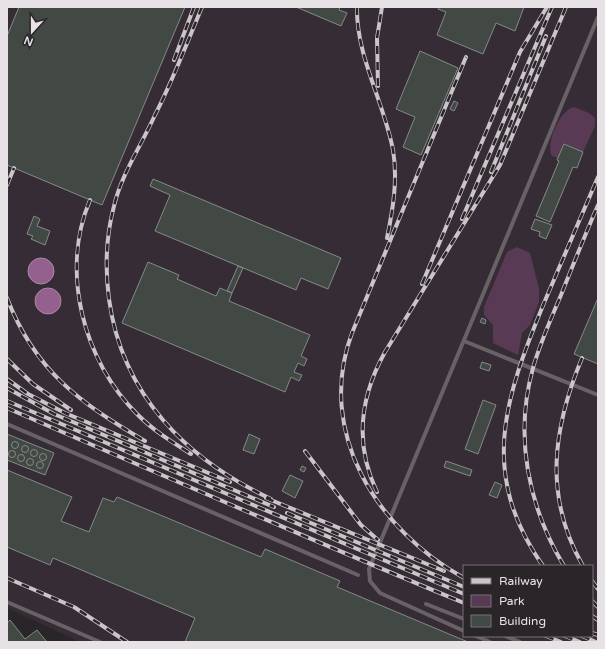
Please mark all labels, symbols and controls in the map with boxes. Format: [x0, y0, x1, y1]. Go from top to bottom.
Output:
north arrow [12, 12, 52, 52]
text: N [22, 33, 35, 49]
legend [463, 565, 593, 637]
text: Railway [499, 574, 543, 588]
text: Park [499, 594, 525, 608]
text: Building [499, 614, 546, 628]

